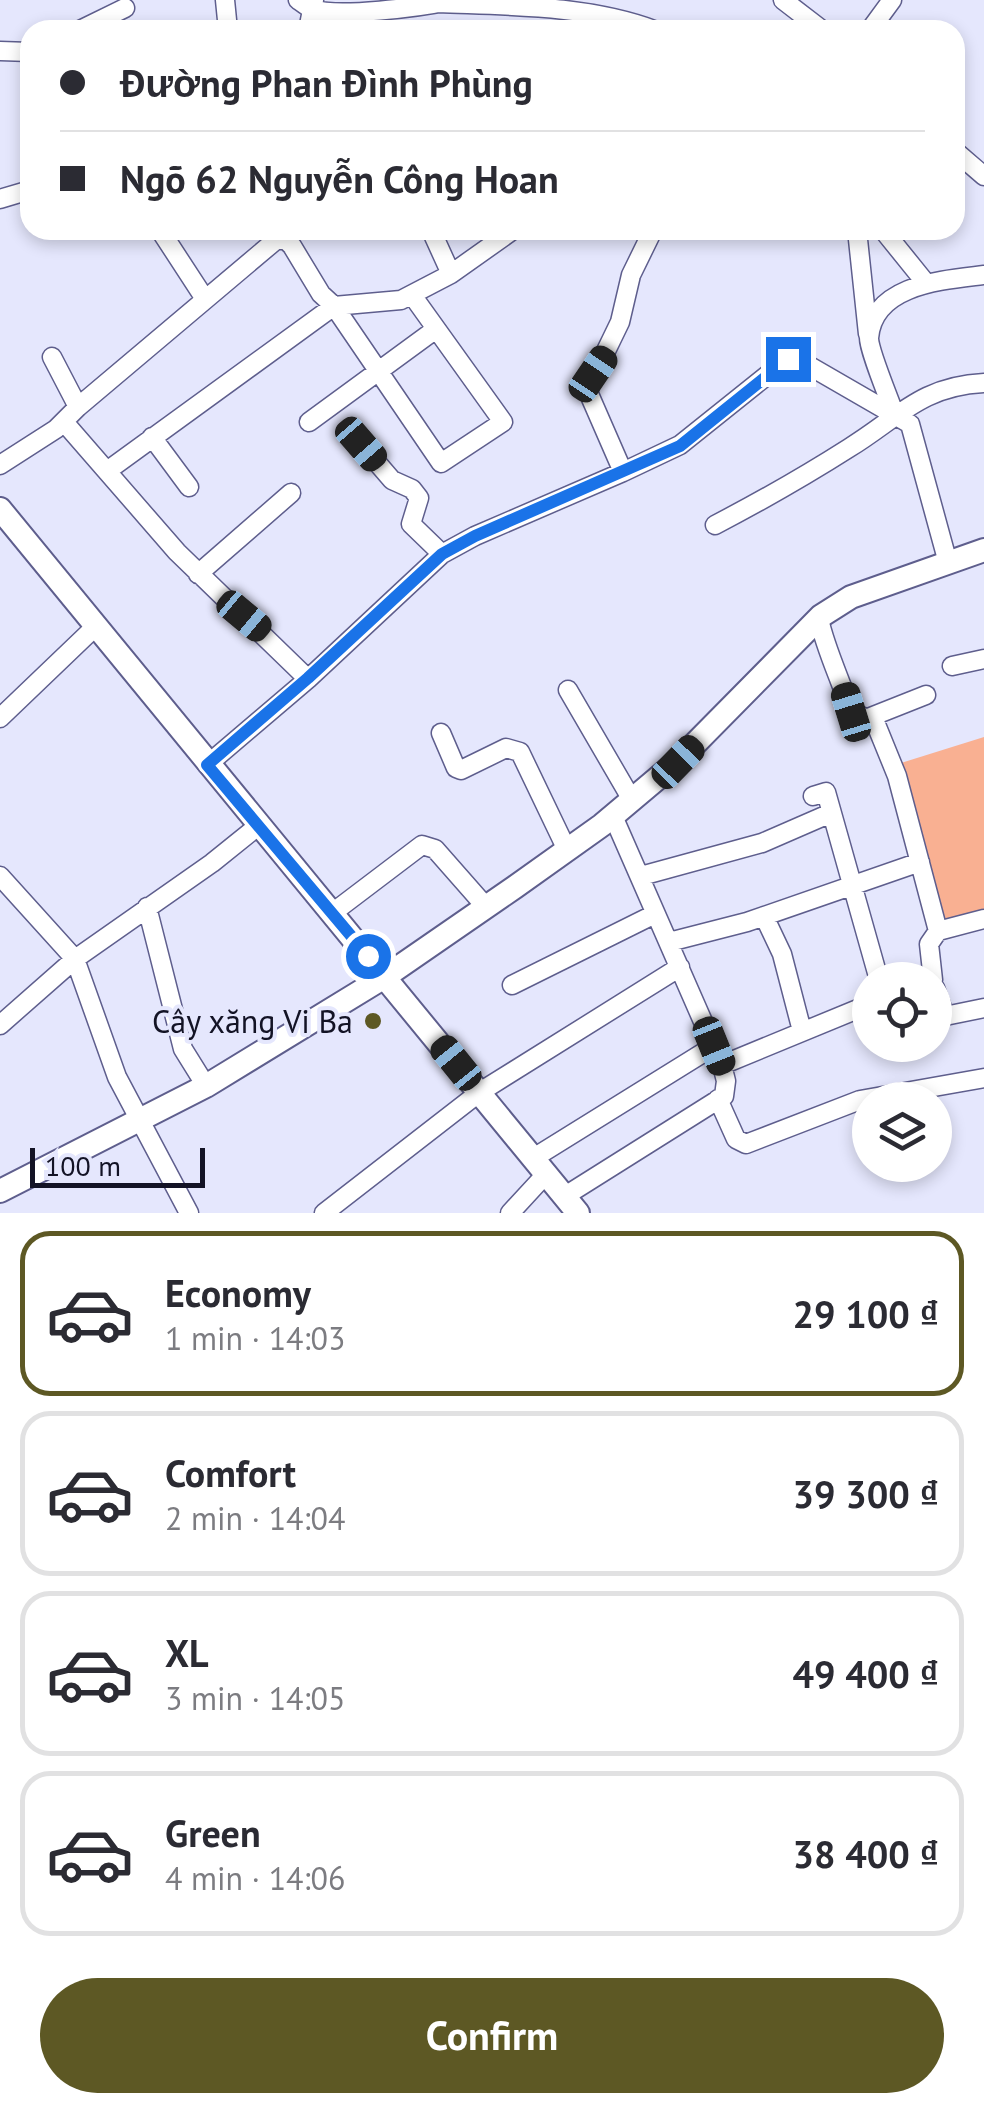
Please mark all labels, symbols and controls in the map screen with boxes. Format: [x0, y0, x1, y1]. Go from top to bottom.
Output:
text: Đường Phan Đình Phùng [120, 58, 533, 107]
text: Ngõ 62 Nguyễn Công Hoan [120, 154, 559, 203]
route end [766, 337, 811, 382]
car [564, 341, 622, 407]
car [330, 412, 392, 476]
car [211, 585, 277, 647]
car [828, 679, 874, 745]
car [646, 730, 710, 794]
route start [346, 934, 391, 979]
map controls [852, 962, 952, 1182]
button: locate [852, 962, 952, 1062]
place label: Cây xăng Vi Ba [152, 1000, 353, 1042]
marker: Cây xăng Vi Ba [362, 1010, 384, 1032]
car [689, 1013, 739, 1079]
car [425, 1030, 487, 1096]
button: layers [852, 1082, 952, 1182]
scale bar [30, 1143, 205, 1188]
text: 100 m [45, 1147, 121, 1184]
text: Economy [165, 1268, 311, 1317]
icon: car [45, 1269, 135, 1359]
text: 29 100 ₫ [793, 1289, 939, 1338]
text: 1 min · 14:03 [165, 1317, 345, 1359]
text: Comfort [165, 1448, 296, 1497]
icon: car [45, 1449, 135, 1539]
text: 39 300 ₫ [793, 1469, 939, 1518]
text: 2 min · 14:04 [165, 1497, 345, 1539]
text: XL [165, 1628, 209, 1677]
icon: car [45, 1629, 135, 1719]
text: 49 400 ₫ [793, 1649, 939, 1698]
text: 3 min · 14:05 [165, 1677, 345, 1719]
text: Green [165, 1808, 261, 1857]
icon: car [45, 1809, 135, 1899]
text: 38 400 ₫ [793, 1829, 939, 1878]
text: 4 min · 14:06 [165, 1857, 345, 1899]
button: Confirm [40, 1978, 944, 2093]

